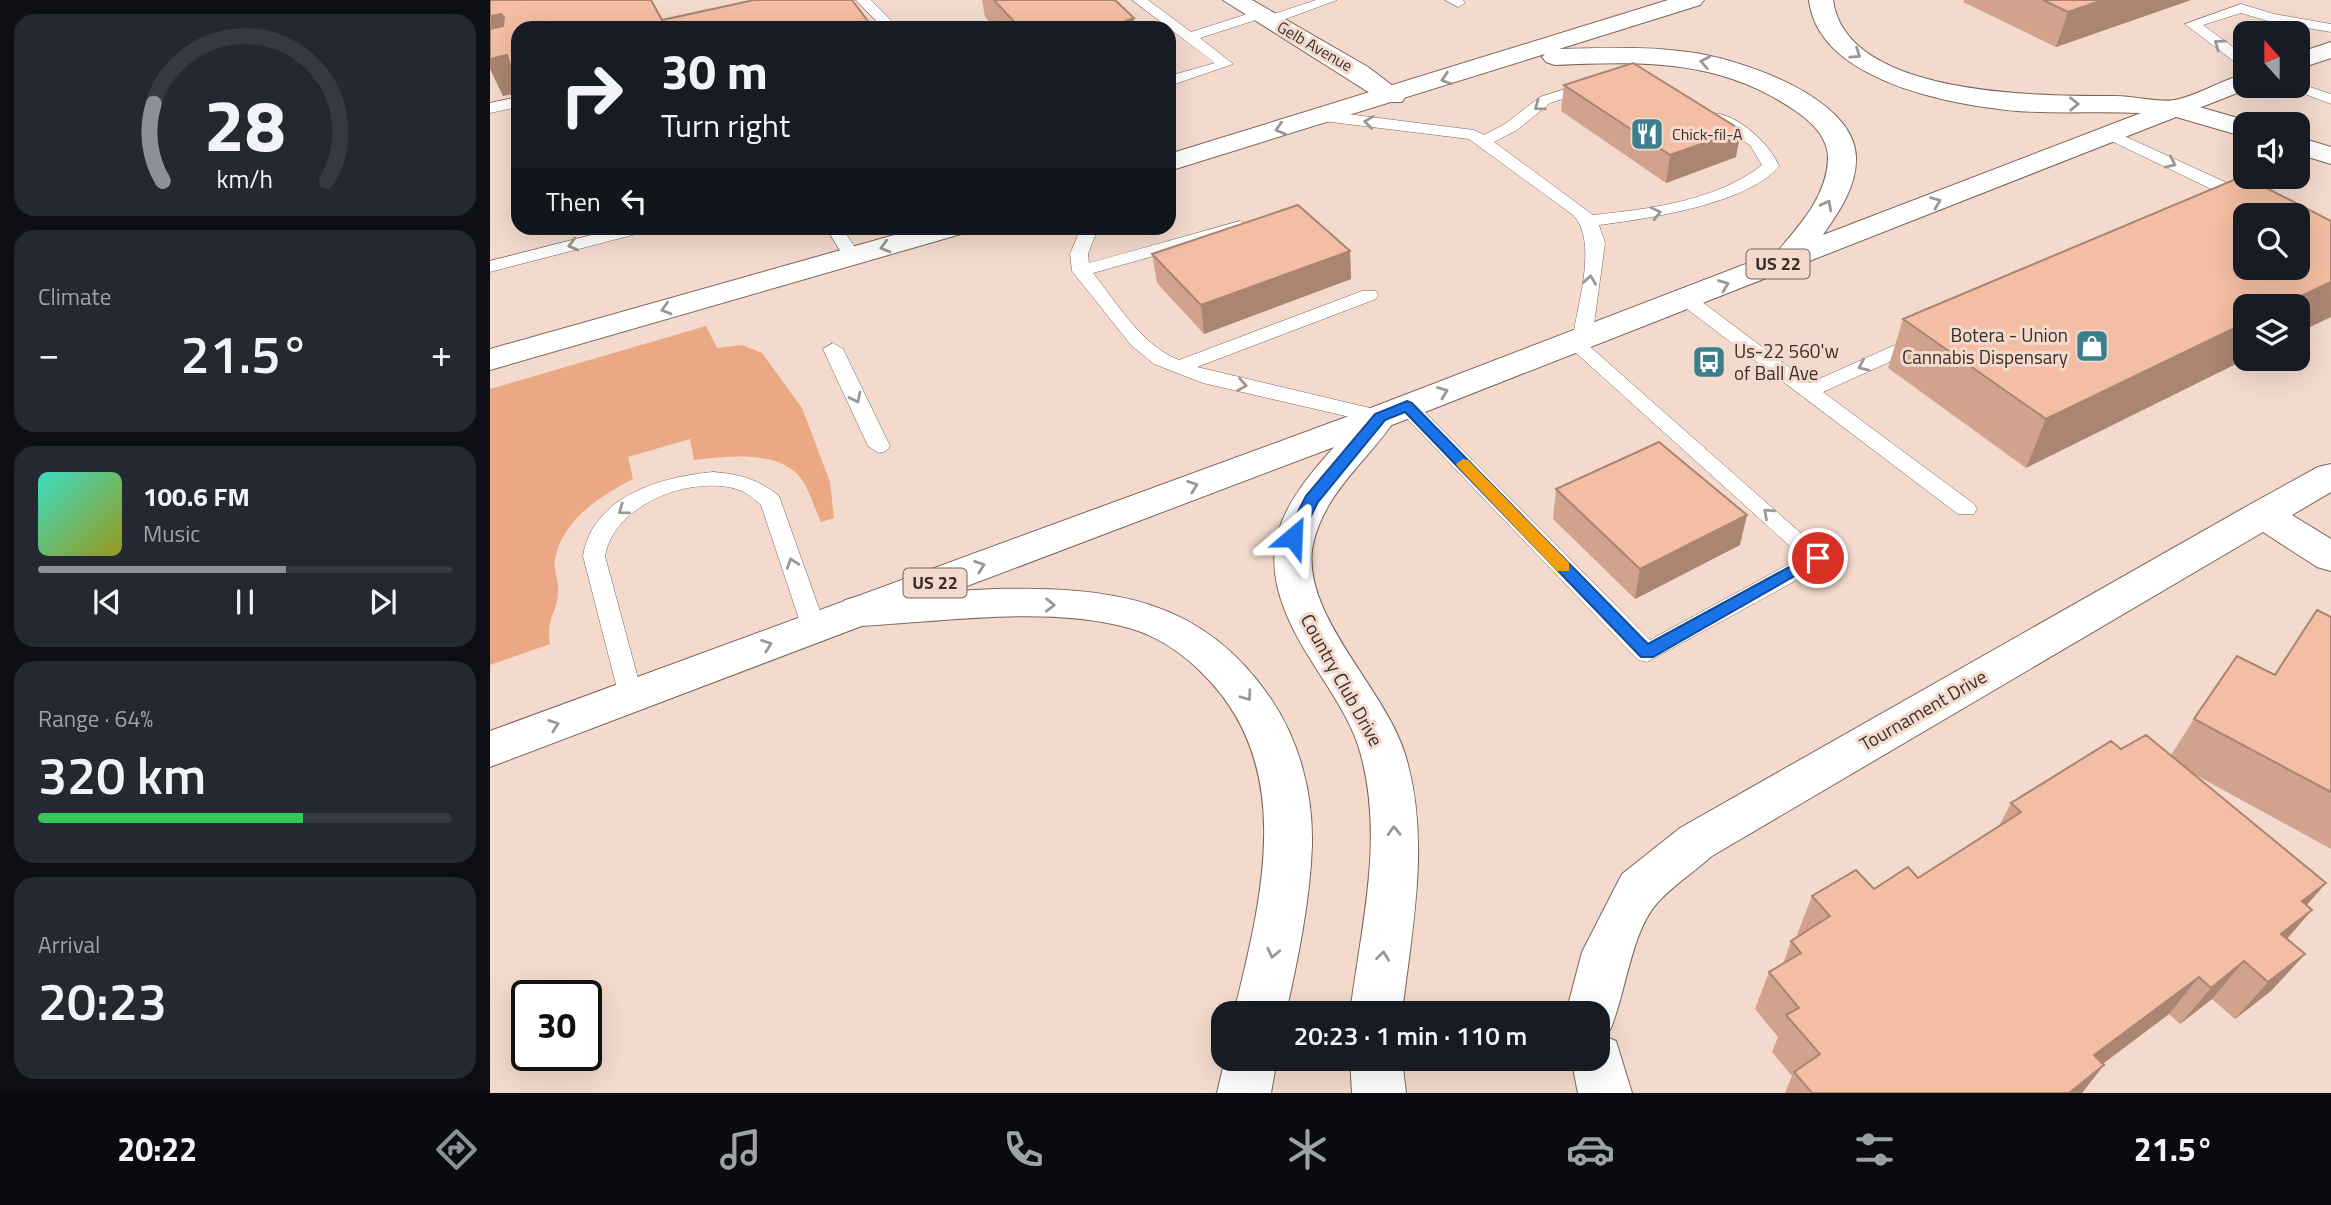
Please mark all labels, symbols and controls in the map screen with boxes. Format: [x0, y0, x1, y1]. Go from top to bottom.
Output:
street label: Gelb Avenue [1273, 15, 1357, 77]
north arrow [2233, 21, 2310, 98]
map controls [2233, 21, 2310, 371]
text: 30 m [661, 33, 768, 108]
one-way arrow [2214, 40, 2227, 52]
one-way arrow [1848, 46, 1861, 58]
icon: right [546, 49, 637, 140]
one-way arrow [1699, 56, 1711, 71]
text: 28 [204, 69, 286, 179]
one-way arrow [1440, 70, 1452, 85]
one-way arrow [2069, 97, 2080, 112]
one-way arrow [1534, 98, 1546, 110]
text: Turn right [661, 101, 790, 149]
button: sound [2233, 112, 2310, 189]
one-way arrow [1364, 114, 1375, 129]
restaurant icon: Chick-fil-A [1628, 115, 1666, 153]
one-way arrow [1275, 121, 1287, 136]
place label: Chick-fil-A [1672, 122, 1743, 146]
one-way arrow [2164, 154, 2176, 168]
text: km/h [217, 160, 273, 198]
text: Then [546, 182, 601, 221]
icon: left [615, 182, 653, 220]
one-way arrow [1930, 196, 1942, 210]
one-way arrow [1819, 200, 1832, 212]
button: search [2233, 203, 2310, 280]
one-way arrow [1650, 207, 1662, 221]
one-way arrow [567, 237, 579, 251]
one-way arrow [879, 238, 891, 253]
road number: US 22 [1746, 250, 1810, 278]
one-way arrow [1583, 274, 1598, 286]
text: Climate [38, 279, 111, 314]
one-way arrow [1718, 279, 1730, 293]
button: layers [2233, 294, 2310, 371]
one-way arrow [661, 301, 673, 316]
text: 21.5° [181, 314, 309, 393]
place label: Botera - Union Cannabis Dispensary [1902, 320, 2068, 371]
text: − [38, 324, 59, 382]
text: + [431, 324, 452, 382]
shop icon: Botera - Union Cannabis Dispensary [2073, 327, 2111, 365]
place label: Us-22 560'w of Ball Ave [1734, 336, 1839, 387]
bus stop icon: Us-22 560'w of Ball Ave [1690, 343, 1728, 381]
one-way arrow [1857, 358, 1870, 372]
one-way arrow [1236, 377, 1248, 392]
one-way arrow [1437, 387, 1449, 401]
one-way arrow [848, 390, 862, 403]
text: 100.6 FM [143, 477, 250, 516]
one-way arrow [1187, 481, 1199, 495]
position arrow [1256, 500, 1330, 574]
one-way arrow [618, 502, 631, 514]
one-way arrow [1763, 509, 1776, 521]
text: Music [143, 516, 200, 551]
pin [1788, 528, 1848, 588]
icon: arrive [1799, 539, 1837, 577]
one-way arrow [786, 558, 800, 570]
one-way arrow [974, 560, 986, 574]
road number: US 22 [904, 568, 966, 598]
icon: previous [88, 583, 126, 621]
icon: pause [226, 583, 264, 621]
icon: next [364, 583, 402, 621]
one-way arrow [1044, 598, 1055, 613]
street label: Country Club Drive [1294, 608, 1391, 751]
one-way arrow [761, 640, 773, 654]
street label: Tournament Drive [1854, 661, 1992, 758]
one-way arrow [1239, 688, 1251, 701]
text: Range · 64% [38, 701, 153, 736]
one-way arrow [547, 719, 559, 733]
text: 320 km [38, 735, 206, 814]
one-way arrow [1386, 826, 1402, 836]
text: Arrival [38, 927, 100, 962]
one-way arrow [1267, 947, 1282, 959]
one-way arrow [1376, 951, 1391, 962]
text: 20:23 [38, 961, 167, 1040]
speed limit sign: 30 [511, 980, 602, 1071]
text: 20:23 · 1 min · 110 m [1294, 1016, 1527, 1055]
text: 20:22 [117, 1125, 197, 1173]
icon: directions [432, 1125, 481, 1174]
icon: music [716, 1125, 765, 1174]
icon: phone [999, 1125, 1048, 1174]
icon: climate [1283, 1125, 1332, 1174]
icon: car [1566, 1125, 1615, 1174]
icon: filters [1850, 1125, 1899, 1174]
text: 21.5° [2134, 1125, 2214, 1173]

